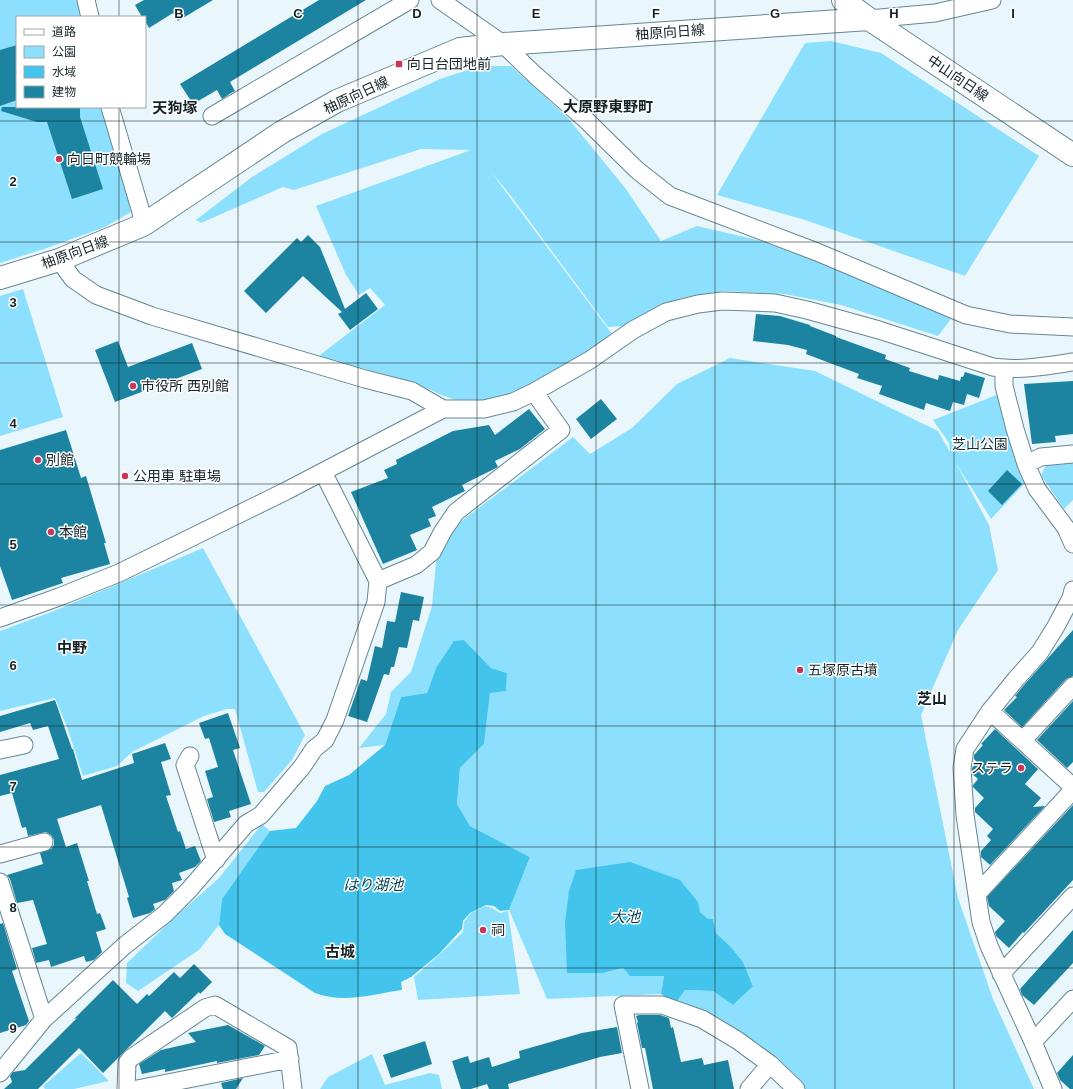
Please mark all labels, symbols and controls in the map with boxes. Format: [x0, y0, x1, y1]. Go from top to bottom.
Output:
text: B [174, 6, 184, 21]
text: C [293, 6, 303, 21]
text: D [412, 6, 422, 21]
text: E [532, 6, 541, 21]
text: F [652, 6, 660, 21]
text: G [770, 6, 780, 21]
text: H [889, 6, 899, 21]
text: I [1011, 6, 1015, 21]
legend [16, 16, 146, 108]
street label: 柚原向日線 [635, 22, 705, 42]
text: 道路 [52, 25, 76, 39]
text: 公園 [52, 45, 76, 59]
street label: 中山向日線 [925, 52, 991, 104]
place label: 向日台団地前 [407, 56, 491, 72]
marker: 向日台団地前 [394, 59, 404, 69]
text: 水域 [52, 65, 76, 79]
street label: 柚原向日線 [321, 73, 391, 117]
text: 建物 [52, 85, 76, 99]
district label: 大原野東野町 [563, 98, 653, 115]
district label: 天狗塚 [152, 99, 198, 116]
place label: 向日町競輪場 [67, 151, 151, 167]
marker: 向日町競輪場 [54, 154, 64, 164]
text: 2 [9, 174, 17, 189]
street label: 柚原向日線 [39, 233, 111, 271]
text: 3 [9, 295, 17, 310]
place label: 市役所 西別館 [141, 378, 229, 394]
marker: 市役所 西別館 [128, 381, 138, 391]
text: 4 [9, 416, 17, 431]
park label: 芝山公園 [952, 436, 1008, 452]
place label: 別館 [46, 452, 74, 468]
marker: 別館 [33, 455, 43, 465]
place label: 公用車 駐車場 [133, 468, 221, 484]
marker: 公用車 駐車場 [120, 471, 130, 481]
place label: 本館 [59, 524, 87, 540]
marker: 本館 [46, 527, 56, 537]
text: 5 [9, 537, 17, 552]
district label: 中野 [57, 639, 87, 656]
text: 6 [9, 658, 17, 673]
place label: 五塚原古墳 [808, 662, 878, 678]
marker: 五塚原古墳 [795, 665, 805, 675]
district label: 芝山 [917, 690, 947, 707]
place label: ステラ [971, 760, 1013, 776]
marker: ステラ [1016, 763, 1026, 773]
text: 7 [9, 779, 17, 794]
water label: はり湖池 [343, 876, 405, 893]
text: 8 [9, 900, 17, 915]
water label: 大池 [610, 908, 642, 925]
place label: 祠 [491, 922, 505, 938]
marker: 祠 [478, 925, 488, 935]
district label: 古城 [325, 943, 355, 960]
text: 9 [9, 1021, 17, 1036]

